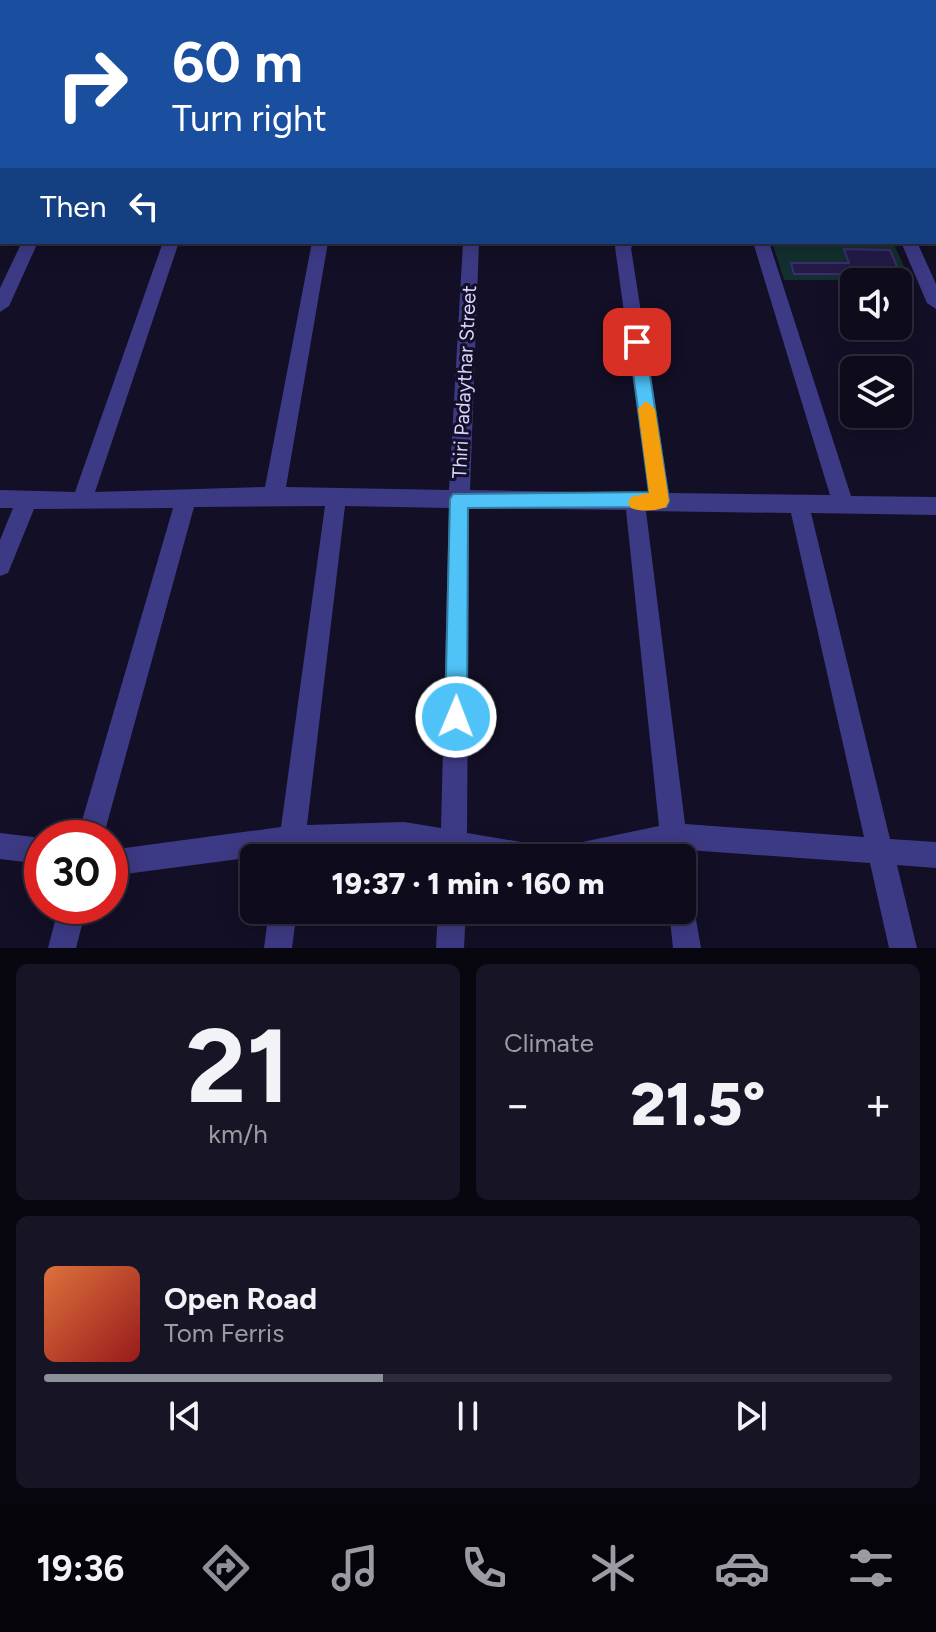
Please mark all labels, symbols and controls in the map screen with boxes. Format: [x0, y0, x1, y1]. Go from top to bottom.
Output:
text: 60 m [172, 29, 303, 96]
icon: right [40, 32, 144, 136]
text: Turn right [172, 97, 327, 140]
icon: left [122, 184, 166, 228]
text: Then [40, 188, 106, 225]
map controls [840, 268, 912, 428]
button: sound [840, 268, 912, 340]
street label: Thiri Padaythar Street [447, 285, 481, 479]
pin [603, 308, 671, 376]
icon: arrive [615, 320, 659, 364]
button: layers [840, 356, 912, 428]
position arrow [414, 675, 498, 759]
speed limit sign: 30 [24, 820, 128, 924]
text: 19:37 · 1 min · 160 m [332, 865, 604, 902]
text: 21 [186, 1003, 290, 1128]
text: Climate [504, 1027, 594, 1059]
text: 21.5° [631, 1068, 765, 1140]
text: − [504, 1078, 531, 1131]
text: + [865, 1078, 892, 1131]
text: km/h [208, 1118, 268, 1150]
text: Open Road [164, 1280, 317, 1317]
text: Tom Ferris [164, 1317, 284, 1349]
icon: previous [163, 1394, 207, 1438]
icon: pause [446, 1394, 490, 1438]
icon: next [729, 1394, 773, 1438]
icon: directions [198, 1540, 254, 1596]
icon: music [327, 1540, 383, 1596]
icon: phone [456, 1540, 512, 1596]
icon: climate [585, 1540, 641, 1596]
icon: car [714, 1540, 770, 1596]
icon: filters [843, 1540, 899, 1596]
text: 19:36 [37, 1547, 124, 1590]

